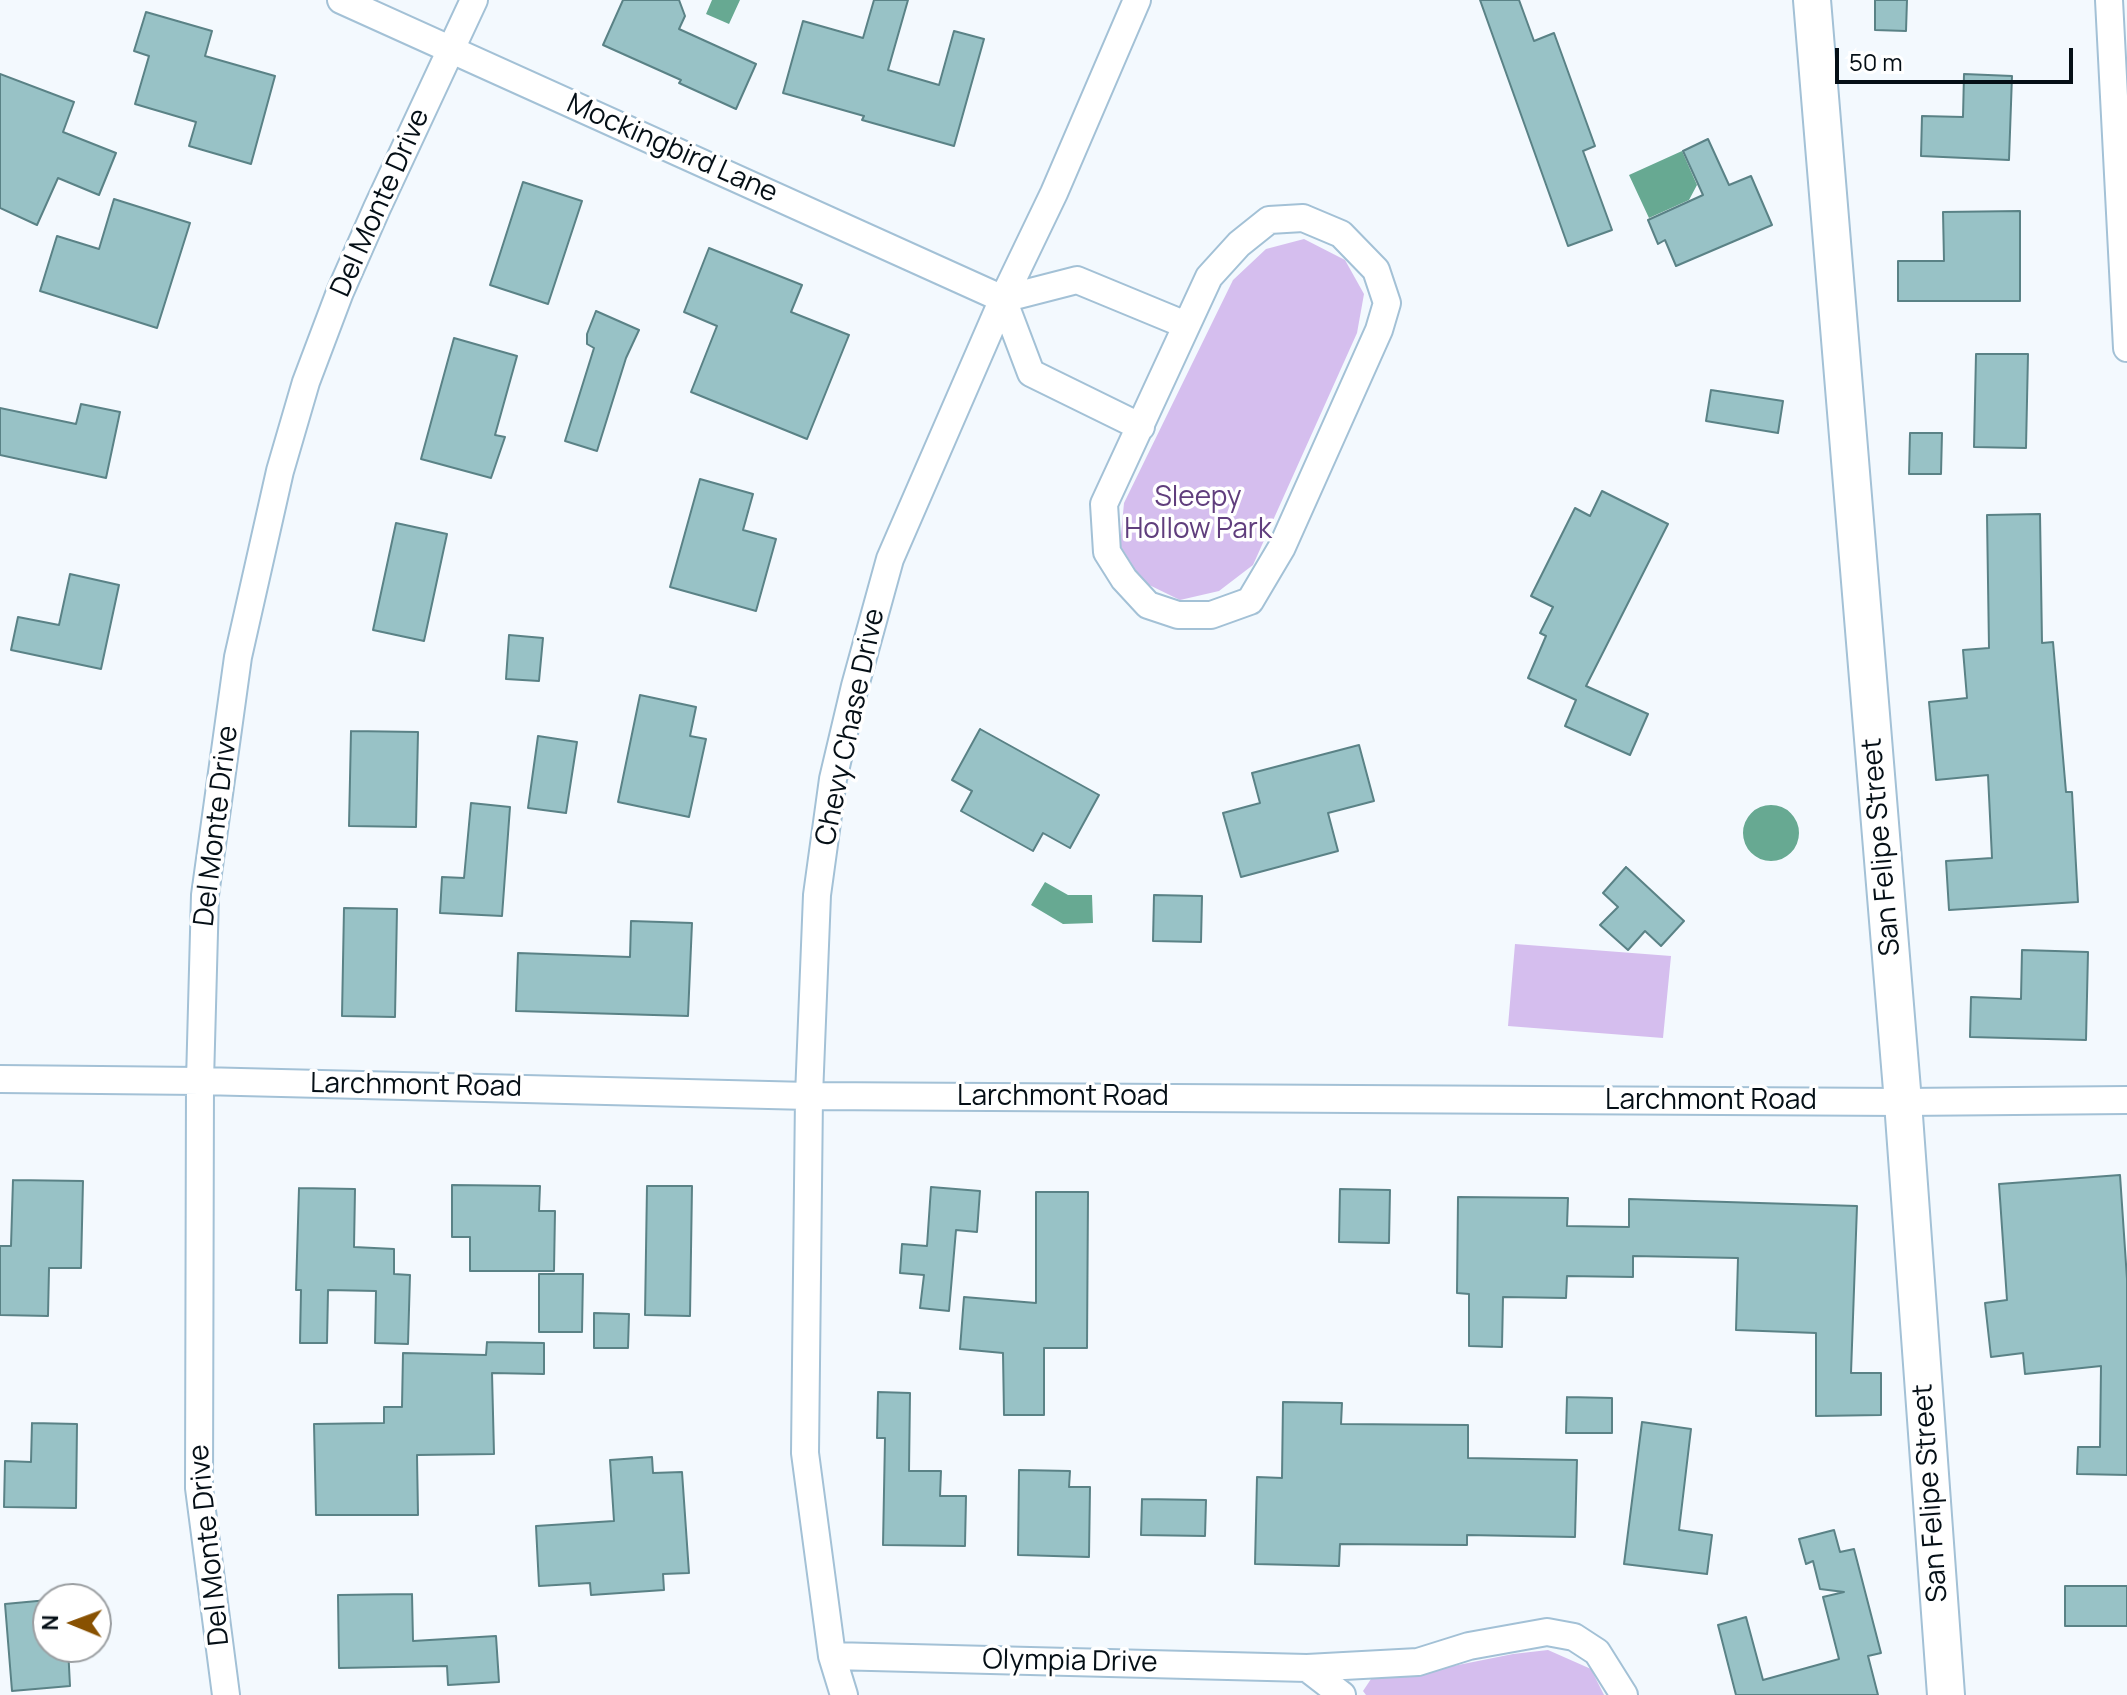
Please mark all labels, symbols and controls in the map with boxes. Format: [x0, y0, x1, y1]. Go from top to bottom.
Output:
scale bar [1839, 32, 2077, 82]
text: 50 m [1849, 45, 1903, 78]
street label: Mockingbird Lane [561, 87, 783, 211]
street label: Del Monte Drive [325, 104, 437, 302]
park label: Sleepy Hollow Park [1124, 481, 1272, 547]
street label: Chevy Chase Drive [809, 606, 893, 848]
street label: Del Monte Drive [188, 724, 246, 928]
street label: San Felipe Street [1856, 736, 1908, 958]
street label: Larchmont Road [310, 1067, 522, 1105]
street label: Larchmont Road [957, 1080, 1169, 1114]
street label: Larchmont Road [1605, 1084, 1817, 1118]
street label: San Felipe Street [1907, 1383, 1955, 1603]
street label: Del Monte Drive [183, 1443, 237, 1647]
north arrow [32, 1583, 112, 1663]
text: N [35, 1614, 65, 1631]
street label: Olympia Drive [982, 1644, 1158, 1680]

